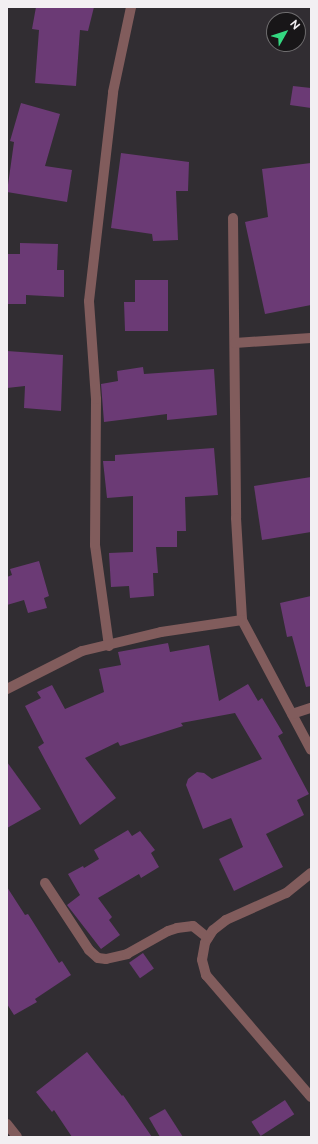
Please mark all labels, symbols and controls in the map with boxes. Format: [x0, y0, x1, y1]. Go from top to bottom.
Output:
north arrow [266, 12, 306, 52]
text: N [287, 17, 303, 32]

